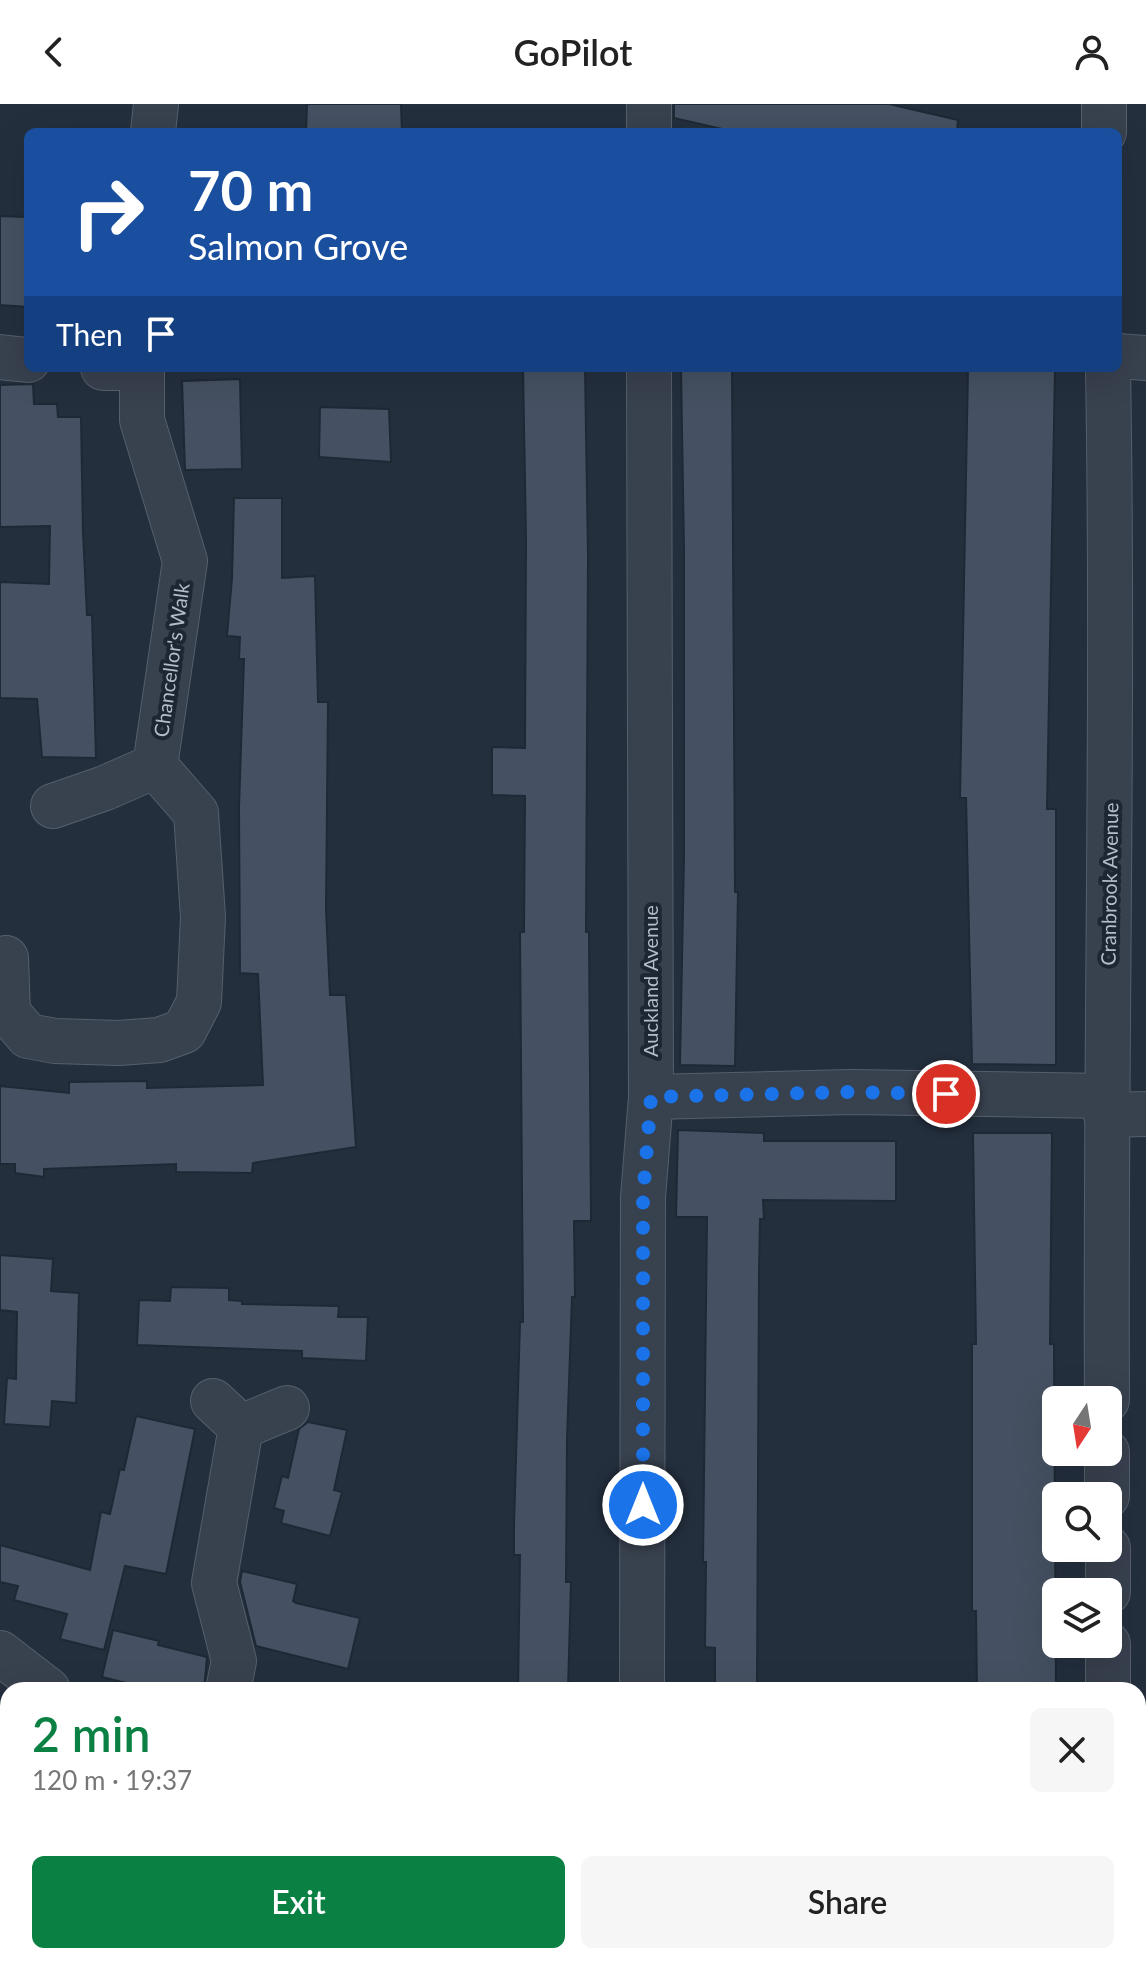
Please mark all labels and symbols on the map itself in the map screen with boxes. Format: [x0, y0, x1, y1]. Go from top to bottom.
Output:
street label: Chancellor's Walk [148, 581, 194, 739]
street label: Cranbrook Avenue [1096, 802, 1122, 966]
street label: Auckland Avenue [638, 905, 662, 1057]
pin [912, 1060, 980, 1128]
north arrow [1042, 1386, 1122, 1466]
position arrow [601, 1463, 685, 1547]

